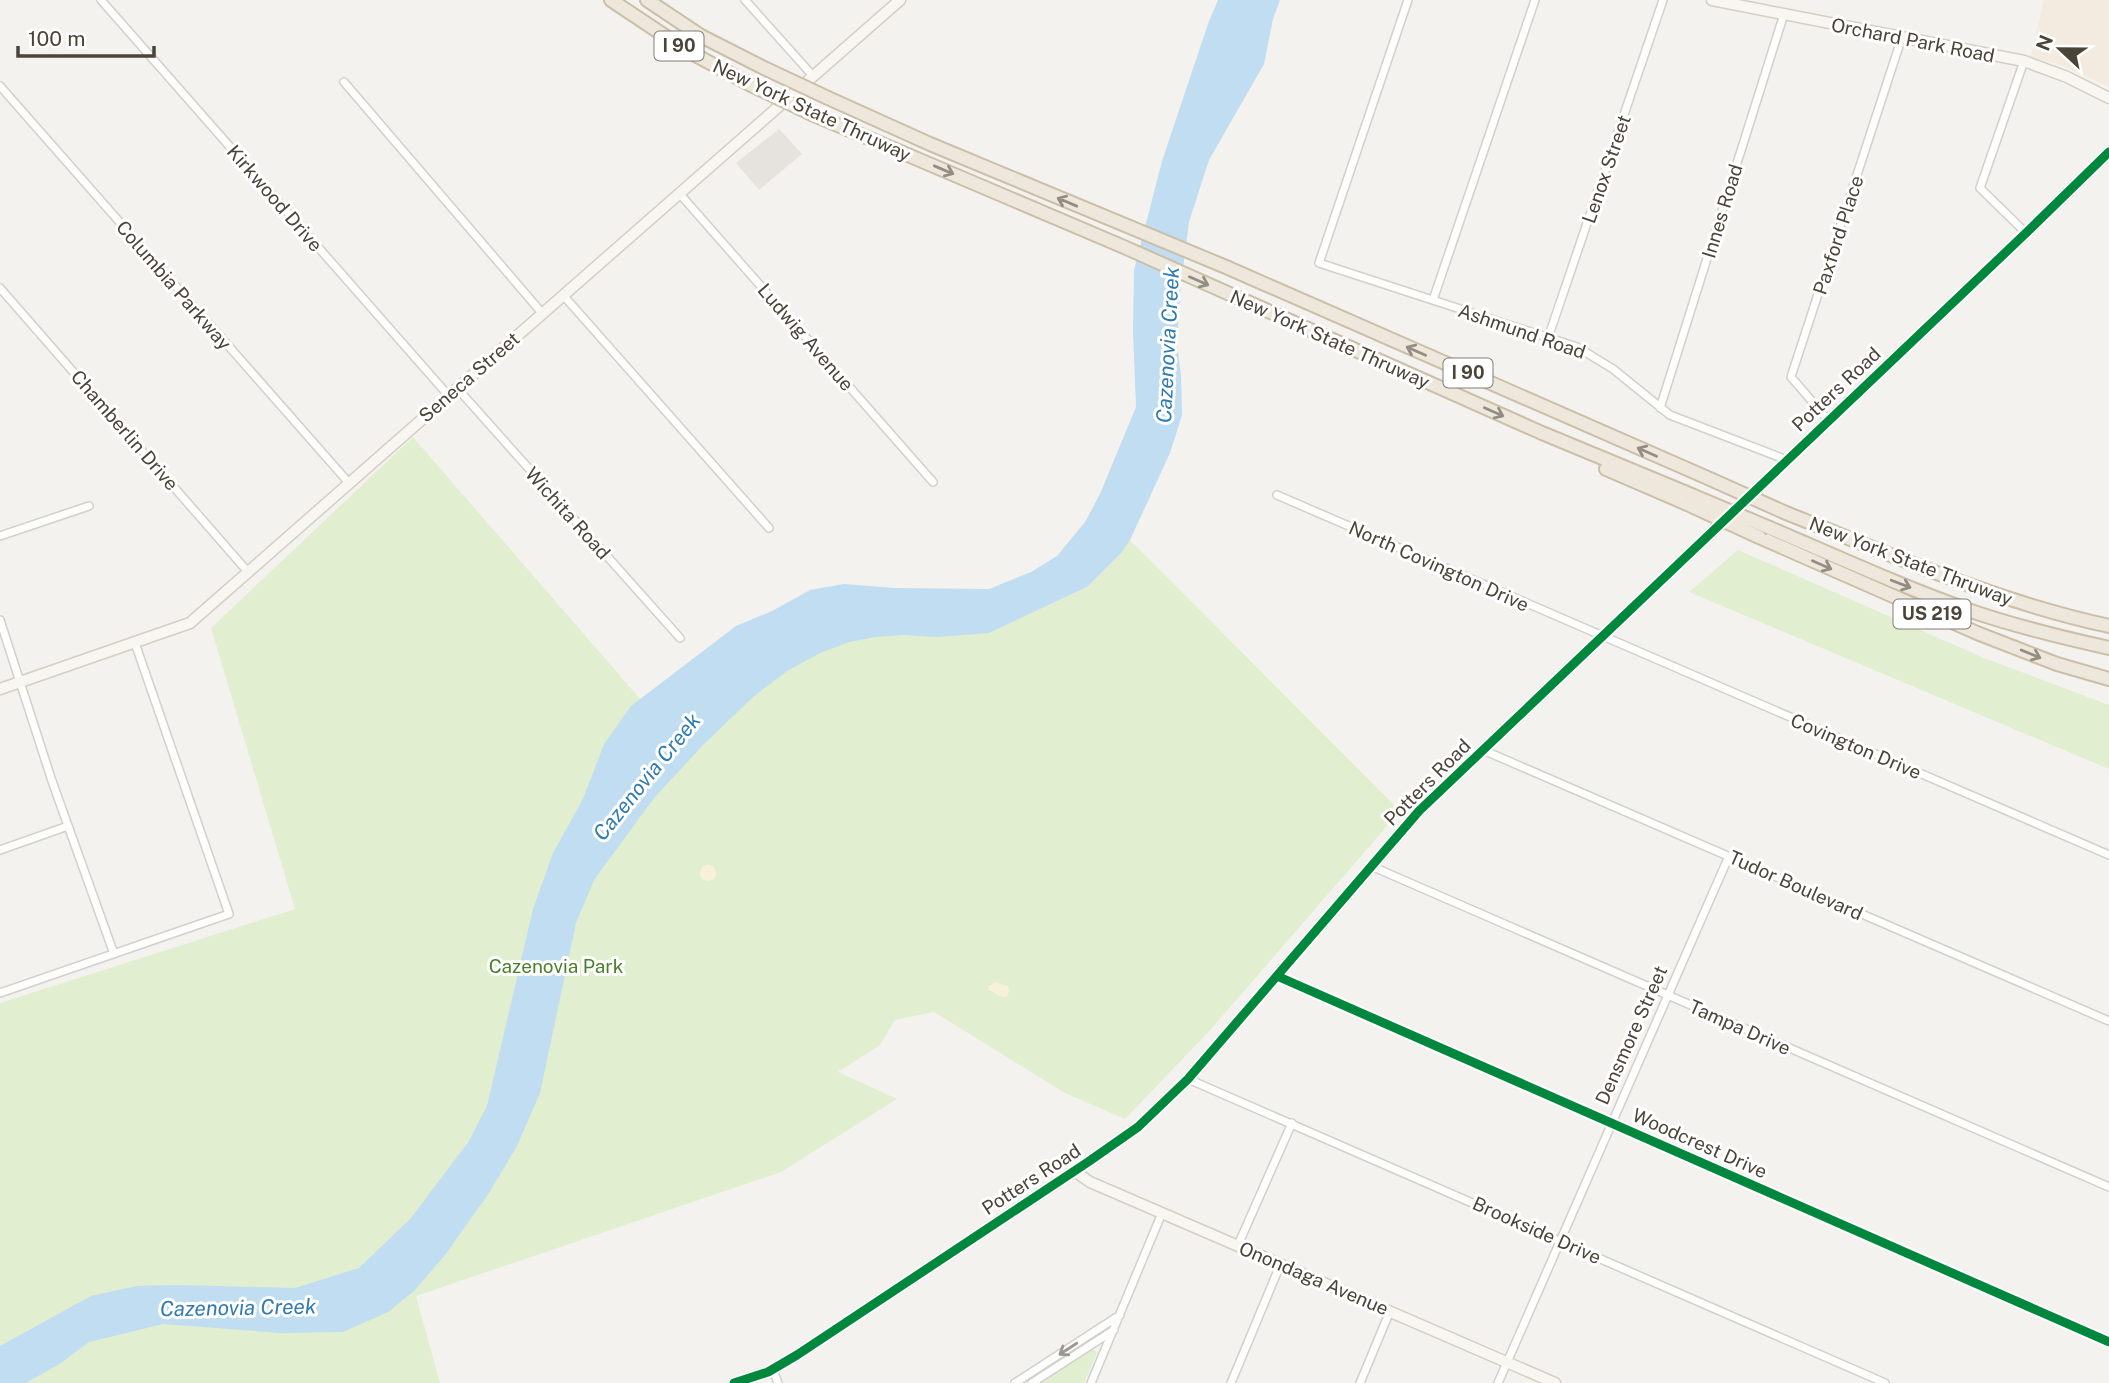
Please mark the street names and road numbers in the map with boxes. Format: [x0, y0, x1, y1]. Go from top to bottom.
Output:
street label: Orchard Park Road [1829, 13, 1997, 67]
road number: I 90 [654, 32, 704, 60]
street label: New York State Thruway [710, 54, 914, 166]
street label: Lenox Street [1577, 112, 1635, 226]
street label: Kirkwood Drive [223, 140, 327, 256]
street label: Innes Road [1697, 161, 1747, 261]
street label: Paxford Place [1808, 173, 1868, 297]
street label: Columbia Parkway [112, 216, 236, 354]
street label: Ludwig Avenue [754, 279, 858, 395]
street label: New York State Thruway [1227, 285, 1433, 393]
street label: Ashmund Road [1455, 299, 1589, 363]
street label: Seneca Street [414, 327, 524, 427]
street label: Potters Road [1787, 342, 1885, 436]
road number: I 90 [1444, 358, 1492, 388]
street label: Chamberlin Drive [67, 365, 183, 495]
street label: Wichita Road [521, 462, 615, 564]
street label: New York State Thruway [1806, 512, 2016, 610]
street label: North Covington Drive [1346, 516, 1532, 616]
road number: US 219 [1894, 600, 1970, 628]
street label: Covington Drive [1787, 709, 1925, 783]
street label: Potters Road [1379, 734, 1475, 830]
street label: Tudor Boulevard [1726, 846, 1866, 924]
street label: Densmore Street [1591, 962, 1671, 1108]
street label: Tampa Drive [1686, 995, 1794, 1059]
street label: Woodcrest Drive [1629, 1103, 1771, 1183]
street label: Potters Road [978, 1139, 1084, 1219]
street label: Brookside Drive [1469, 1192, 1605, 1268]
street label: Onondaga Avenue [1236, 1237, 1392, 1319]

